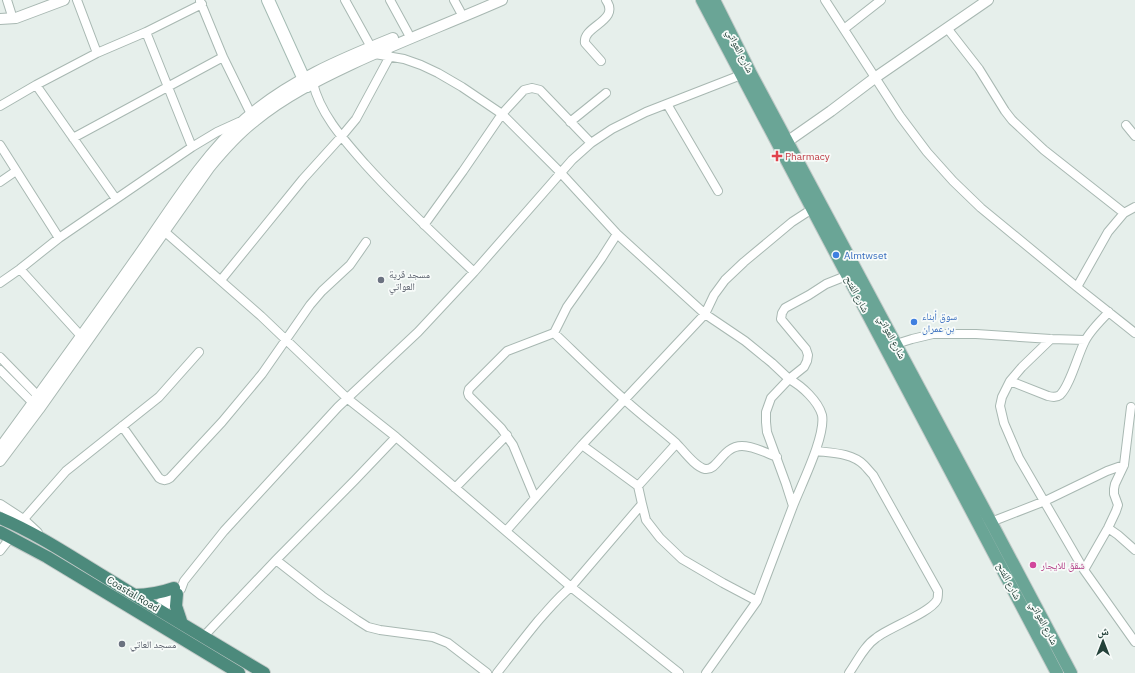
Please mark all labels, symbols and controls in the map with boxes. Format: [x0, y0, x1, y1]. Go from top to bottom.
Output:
street label: شارع العواتي [722, 27, 757, 76]
place label: Pharmacy [785, 150, 830, 163]
marker: Pharmacy [772, 151, 782, 161]
place label: Almtwset [844, 249, 887, 262]
marker: Almtwset [831, 250, 841, 260]
place label: مسجد قرية العواتي [389, 268, 431, 294]
street label: شارع الفتح [842, 273, 872, 315]
marker: مسجد قرية العواتي [376, 275, 386, 285]
place label: سوق أبناء بن عمران [922, 310, 957, 335]
street label: شارع العواتي [874, 313, 909, 362]
marker: سوق أبناء بن عمران [909, 317, 919, 327]
place label: شقق للايجار [1040, 559, 1085, 572]
street label: شارع الفتح [994, 560, 1024, 602]
marker: شقق للايجار [1028, 560, 1038, 570]
street label: Coastal Road [104, 573, 162, 615]
street label: شارع العواتي [1026, 599, 1061, 648]
north arrow [1083, 621, 1123, 661]
text: ش [1097, 624, 1109, 639]
place label: مسجد العاتي [130, 638, 177, 652]
marker: مسجد العاتي [117, 639, 127, 649]

